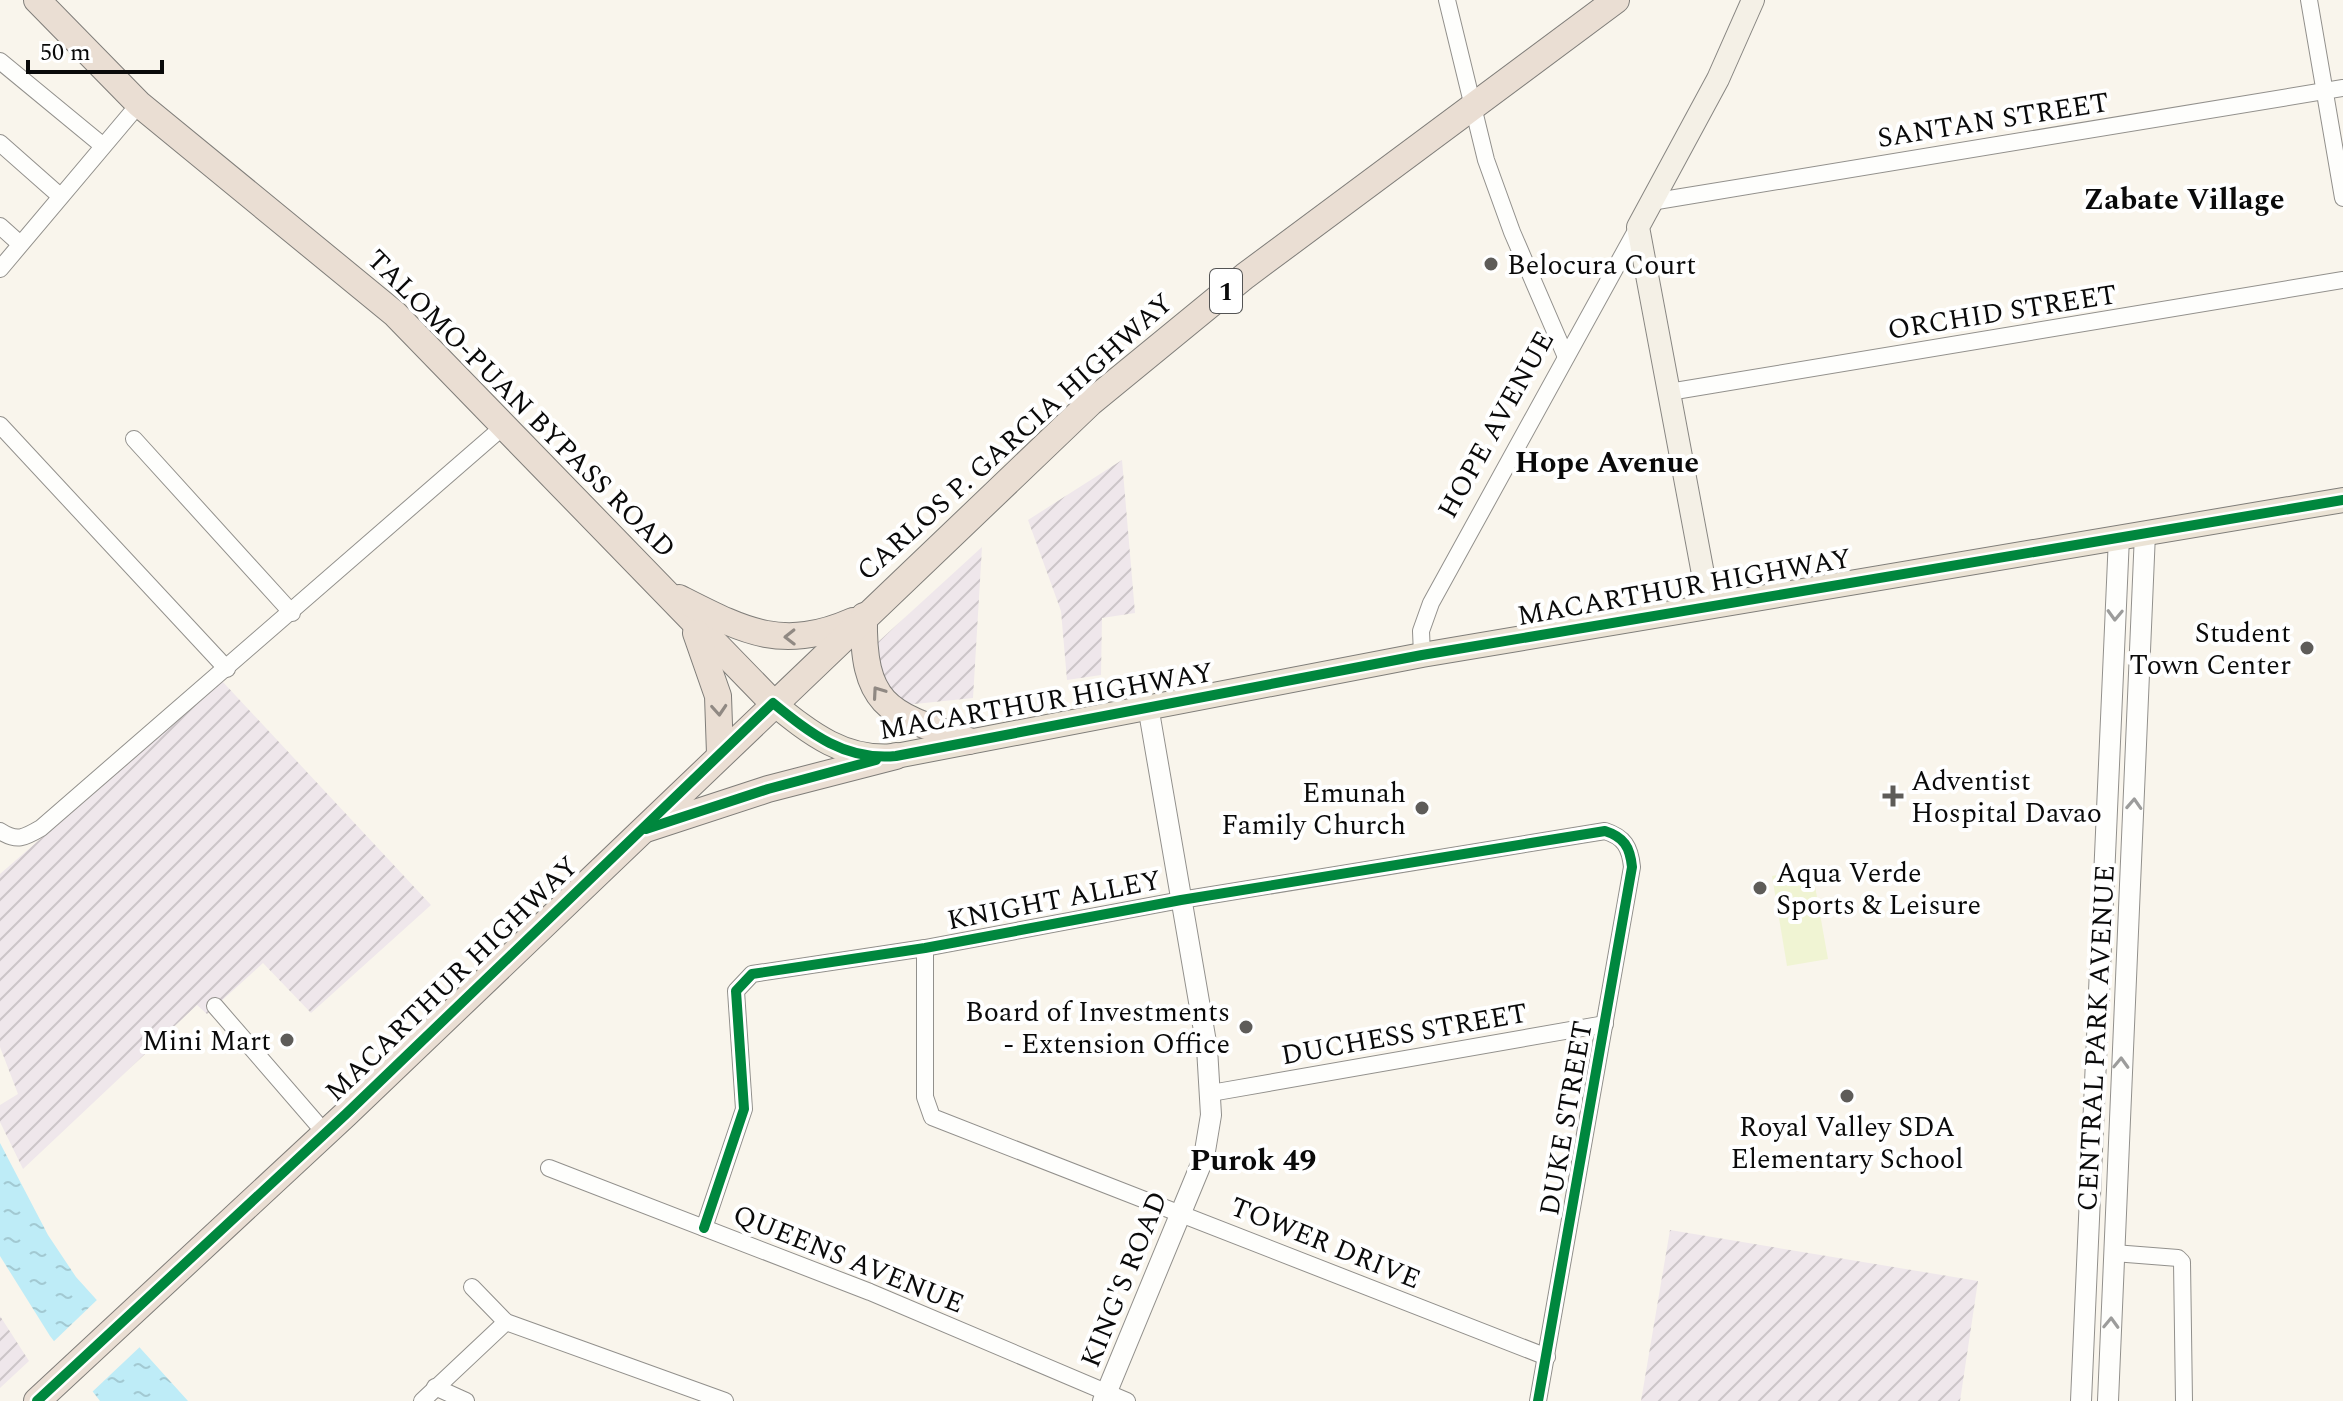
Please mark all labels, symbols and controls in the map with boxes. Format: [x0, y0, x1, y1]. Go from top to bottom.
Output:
scale bar [28, 24, 162, 74]
text: 50 m [40, 35, 91, 71]
street label: SANTAN STREET [1874, 81, 2112, 160]
district label: Zabate Village [2083, 177, 2285, 223]
street label: TALOMO-PUAN BYPASS ROAD [356, 239, 686, 569]
place label: Belocura Court [1507, 244, 1696, 287]
marker: Belocura Court [1482, 255, 1500, 273]
road number: 1 [1210, 269, 1242, 313]
street label: ORCHID STREET [1885, 273, 2120, 352]
street label: CARLOS P. GARCIA HIGHWAY [847, 283, 1183, 592]
street label: HOPE AVENUE [1427, 323, 1566, 526]
district label: Hope Avenue [1515, 440, 1699, 486]
street label: MACARTHUR HIGHWAY [1514, 537, 1855, 638]
one-way arrow [2106, 609, 2123, 622]
place label: Student Town Center [2129, 612, 2291, 687]
one-way arrow [783, 628, 795, 646]
marker: Student Town Center [2298, 639, 2316, 657]
street label: MACARTHUR HIGHWAY [876, 651, 1217, 752]
one-way arrow [873, 687, 888, 701]
one-way arrow [710, 704, 727, 717]
place label: Adventist Hospital Davao [1911, 760, 2102, 835]
place label: Emunah Family Church [1221, 772, 1406, 847]
marker: Adventist Hospital Davao [1882, 785, 1904, 807]
one-way arrow [2125, 797, 2142, 810]
marker: Emunah Family Church [1413, 799, 1431, 817]
street label: MACARTHUR HIGHWAY [315, 846, 589, 1112]
place label: Aqua Verde Sports & Leisure [1776, 852, 1981, 927]
street label: KNIGHT ALLEY [944, 859, 1165, 942]
street label: CENTRAL PARK AVENUE [2066, 864, 2127, 1212]
marker: Aqua Verde Sports & Leisure [1751, 879, 1769, 897]
place label: Board of Investments - Extension Office [965, 991, 1230, 1066]
street label: DUCHESS STREET [1278, 992, 1531, 1077]
street label: DUKE STREET [1528, 1017, 1605, 1219]
marker: Board of Investments - Extension Office [1237, 1018, 1255, 1036]
place label: Mini Mart [142, 1020, 271, 1063]
marker: Mini Mart [278, 1031, 296, 1049]
one-way arrow [2113, 1056, 2130, 1069]
marker: Royal Valley SDA Elementary School [1838, 1087, 1856, 1105]
place label: Royal Valley SDA Elementary School [1731, 1106, 1963, 1181]
district label: Purok 49 [1190, 1138, 1316, 1184]
street label: KING'S ROAD [1069, 1185, 1179, 1374]
street label: TOWER DRIVE [1224, 1186, 1427, 1301]
street label: QUEENS AVENUE [726, 1193, 971, 1325]
one-way arrow [2102, 1316, 2119, 1329]

